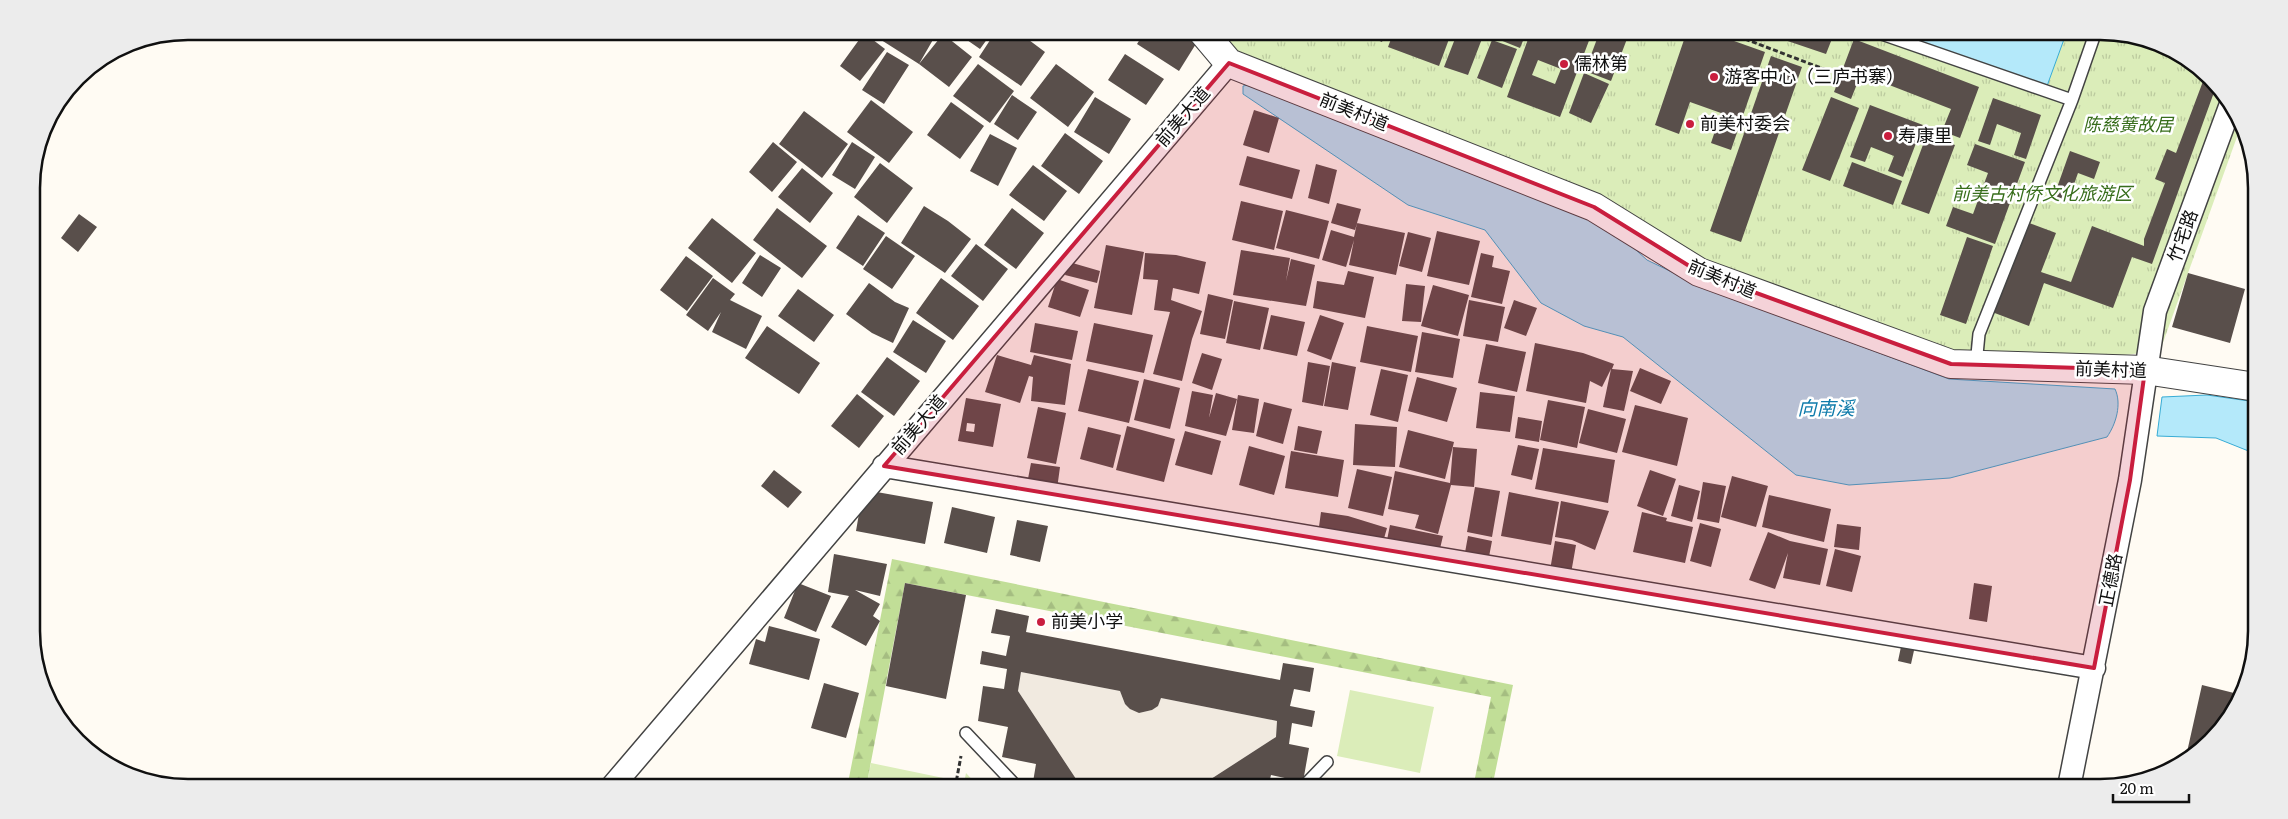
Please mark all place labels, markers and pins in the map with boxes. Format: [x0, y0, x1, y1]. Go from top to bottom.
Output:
place label: 儒林第 [1574, 49, 1628, 76]
marker: 儒林第 [1558, 58, 1570, 70]
place label: 游客中心（三庐书寨） [1724, 62, 1904, 89]
marker: 游客中心（三庐书寨） [1708, 71, 1720, 83]
place label: 前美村委会 [1700, 109, 1790, 136]
marker: 前美村委会 [1684, 118, 1696, 130]
place label: 寿康里 [1898, 121, 1952, 148]
marker: 寿康里 [1882, 130, 1894, 142]
place label: 前美小学 [1051, 607, 1123, 634]
marker: 前美小学 [1035, 616, 1047, 628]

